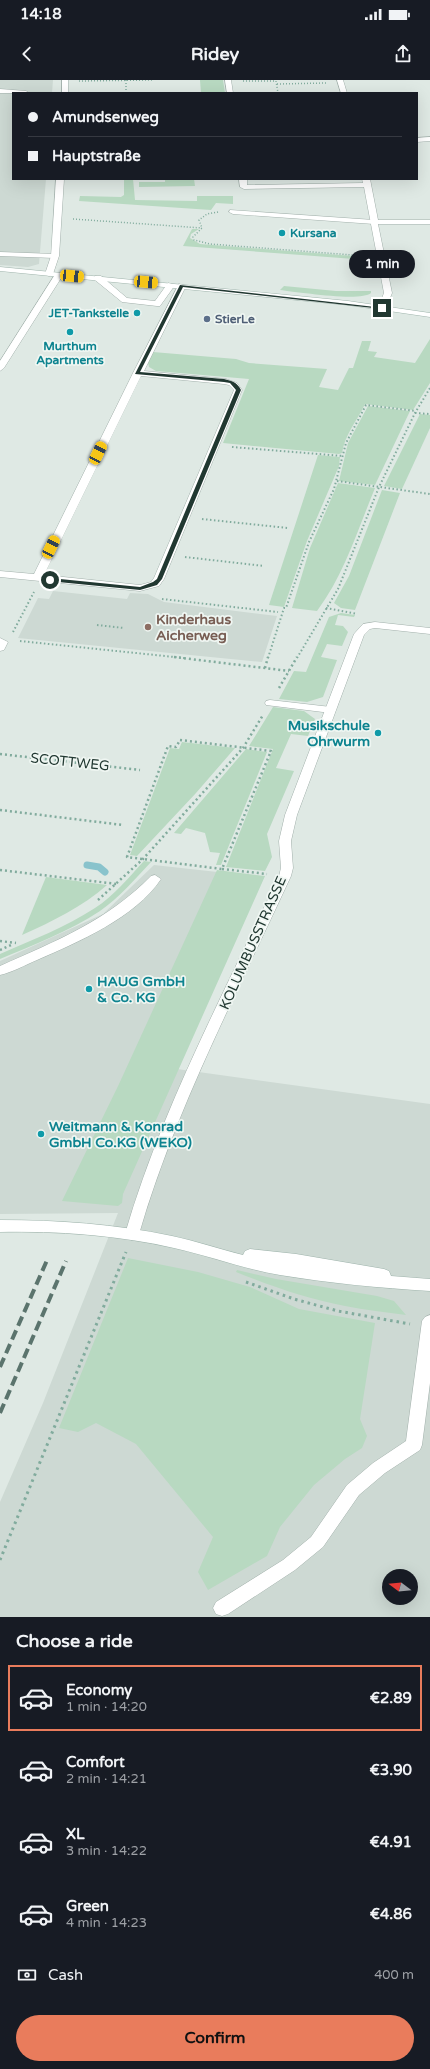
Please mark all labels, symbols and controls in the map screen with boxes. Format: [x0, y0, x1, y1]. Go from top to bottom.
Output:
text: 14:18 [20, 5, 62, 23]
icon: back [16, 43, 38, 65]
text: Ridey [191, 43, 239, 65]
icon: share [392, 43, 414, 65]
text: Amundsenweg [52, 108, 159, 126]
text: Hauptstraße [52, 147, 141, 165]
place label: Kursana [290, 226, 337, 240]
marker: Kursana [277, 228, 287, 238]
callout: 1 min [349, 250, 415, 278]
text: 1 min [365, 256, 399, 272]
car [60, 269, 84, 283]
car [134, 275, 158, 289]
route end [373, 299, 391, 317]
place label: JET-Tankstelle [47, 306, 129, 320]
marker: JET-Tankstelle [132, 308, 142, 318]
place label: StierLe [215, 312, 255, 326]
marker: StierLe [202, 314, 212, 324]
marker: Murthum Apartments [65, 327, 75, 337]
place label: Murthum Apartments [36, 339, 104, 368]
car [87, 440, 109, 466]
car [40, 534, 62, 560]
route start [41, 571, 59, 589]
place label: Kinderhaus Aicherweg [156, 611, 231, 644]
marker: Kinderhaus Aicherweg [143, 622, 153, 632]
place label: Musikschule Ohrwurm [288, 717, 370, 750]
marker: Musikschule Ohrwurm [373, 728, 383, 738]
street label: SCOTTWEG [29, 749, 111, 775]
street label: KOLUMBUSSTRASSE [216, 874, 290, 1012]
place label: HAUG GmbH & Co. KG [97, 973, 185, 1006]
marker: HAUG GmbH & Co. KG [84, 984, 94, 994]
place label: Weitmann & Konrad GmbH Co.KG (WEKO) [49, 1118, 192, 1151]
marker: Weitmann & Konrad GmbH Co.KG (WEKO) [36, 1129, 46, 1139]
north arrow [382, 1569, 418, 1605]
map controls [382, 1569, 418, 1605]
text: Choose a ride [16, 1630, 133, 1652]
icon: car [18, 1680, 54, 1716]
text: Economy [66, 1681, 132, 1699]
text: €2.89 [370, 1689, 412, 1707]
text: 1 min · 14:20 [66, 1699, 147, 1715]
icon: car [18, 1752, 54, 1788]
text: Comfort [66, 1753, 125, 1771]
text: €3.90 [370, 1761, 412, 1779]
text: 2 min · 14:21 [66, 1771, 147, 1787]
icon: car [18, 1824, 54, 1860]
text: XL [66, 1825, 85, 1843]
text: €4.91 [370, 1833, 412, 1851]
text: 3 min · 14:22 [66, 1843, 147, 1859]
icon: car [18, 1896, 54, 1932]
text: Green [66, 1897, 109, 1915]
text: €4.86 [370, 1905, 412, 1923]
text: 4 min · 14:23 [66, 1915, 147, 1931]
icon: cash [16, 1964, 38, 1986]
text: Cash [48, 1966, 83, 1984]
text: 400 m [374, 1967, 414, 1983]
button: Confirm [16, 2015, 414, 2061]

